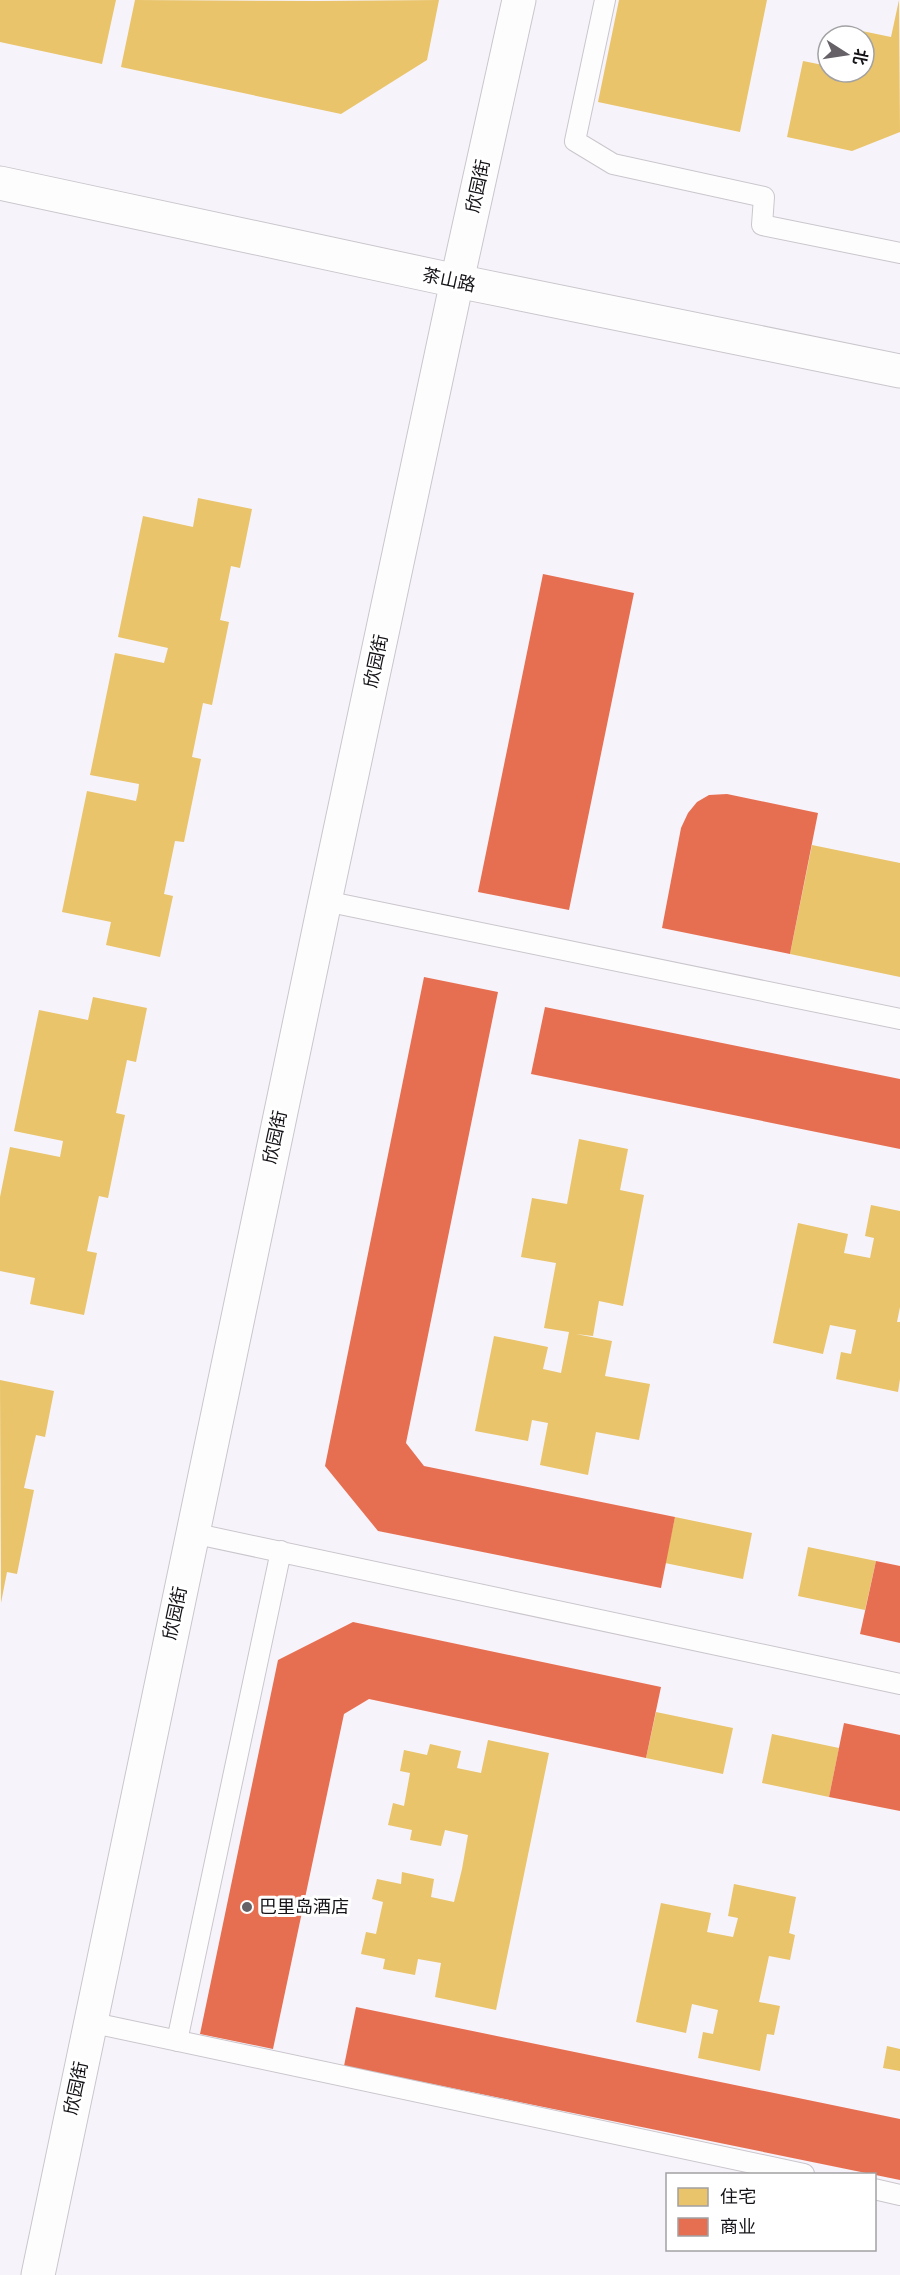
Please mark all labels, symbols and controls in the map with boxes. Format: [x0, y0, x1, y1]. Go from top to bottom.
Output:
north arrow [816, 24, 876, 84]
text: 北 [850, 47, 870, 67]
street label: 欣园街 [463, 158, 493, 214]
street label: 茶山路 [421, 265, 477, 295]
street label: 欣园街 [361, 633, 391, 689]
street label: 欣园街 [260, 1109, 290, 1165]
street label: 欣园街 [160, 1585, 190, 1641]
place label: 巴里岛酒店 [259, 1897, 349, 1917]
marker: 巴里岛酒店 [240, 1900, 254, 1914]
street label: 欣园街 [61, 2060, 91, 2116]
legend [666, 2173, 876, 2251]
text: 住宅 [720, 2187, 756, 2207]
text: 商业 [720, 2217, 756, 2237]

